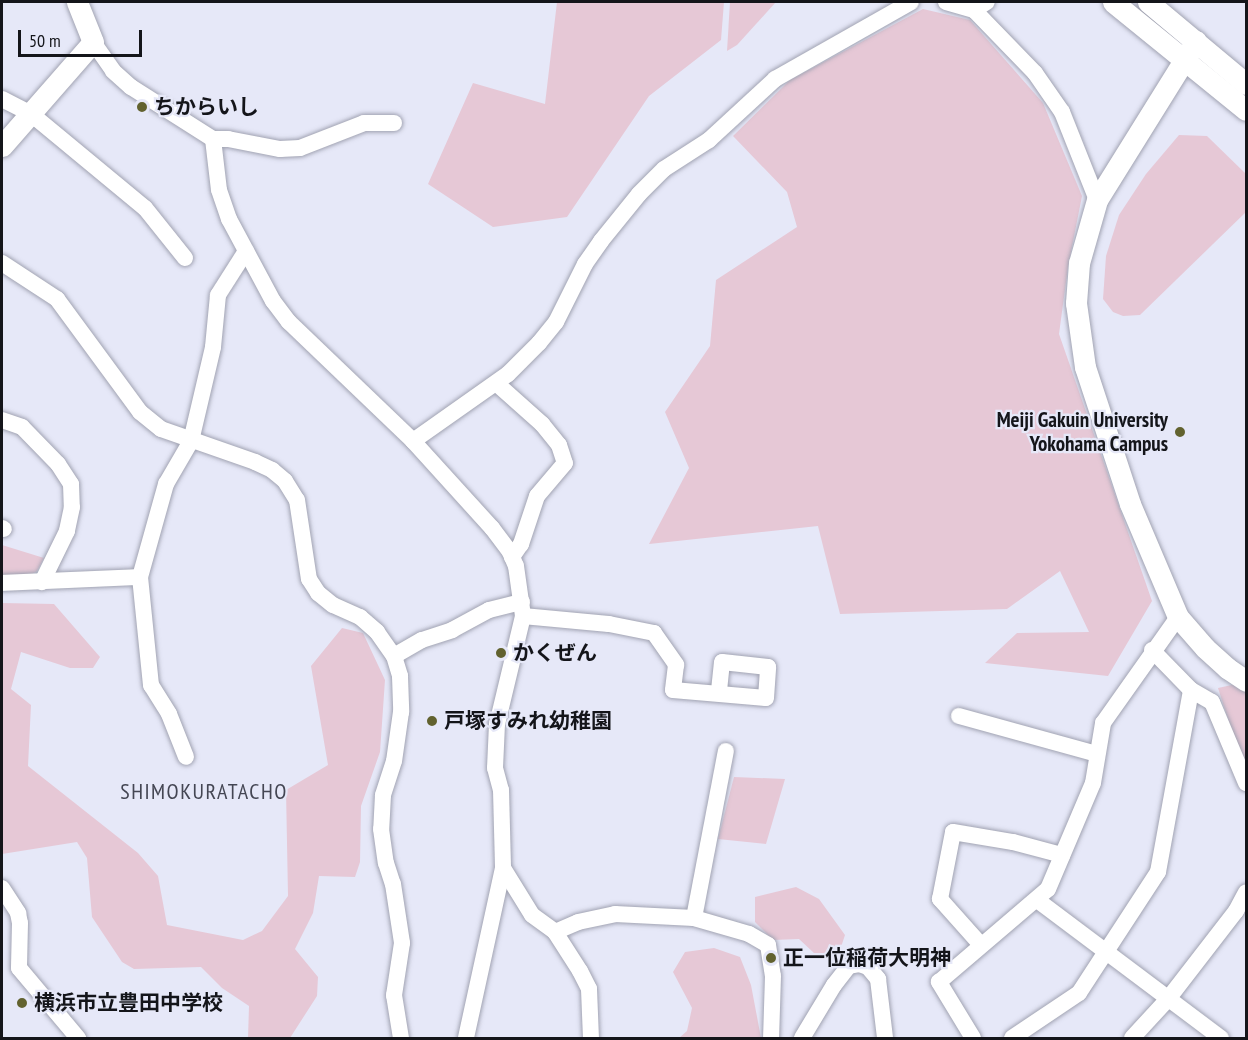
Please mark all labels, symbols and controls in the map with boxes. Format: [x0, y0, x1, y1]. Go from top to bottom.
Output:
scale bar [21, 18, 146, 56]
text: 50 m [29, 29, 61, 52]
place label: ちからいし [154, 94, 259, 120]
marker: ちからいし [135, 100, 149, 114]
place label: Meiji Gakuin University Yokohama Campus [996, 407, 1168, 457]
marker: Meiji Gakuin University Yokohama Campus [1173, 425, 1187, 439]
place label: かくぜん [513, 640, 597, 666]
marker: かくぜん [494, 646, 508, 660]
place label: 戸塚すみれ幼稚園 [444, 708, 612, 734]
marker: 戸塚すみれ幼稚園 [425, 714, 439, 728]
district label: SHIMOKURATACHO [120, 779, 288, 805]
place label: 正一位稲荷大明神 [783, 945, 951, 971]
marker: 正一位稲荷大明神 [764, 951, 778, 965]
place label: 横浜市立豊田中学校 [34, 990, 223, 1016]
marker: 横浜市立豊田中学校 [15, 996, 29, 1010]

